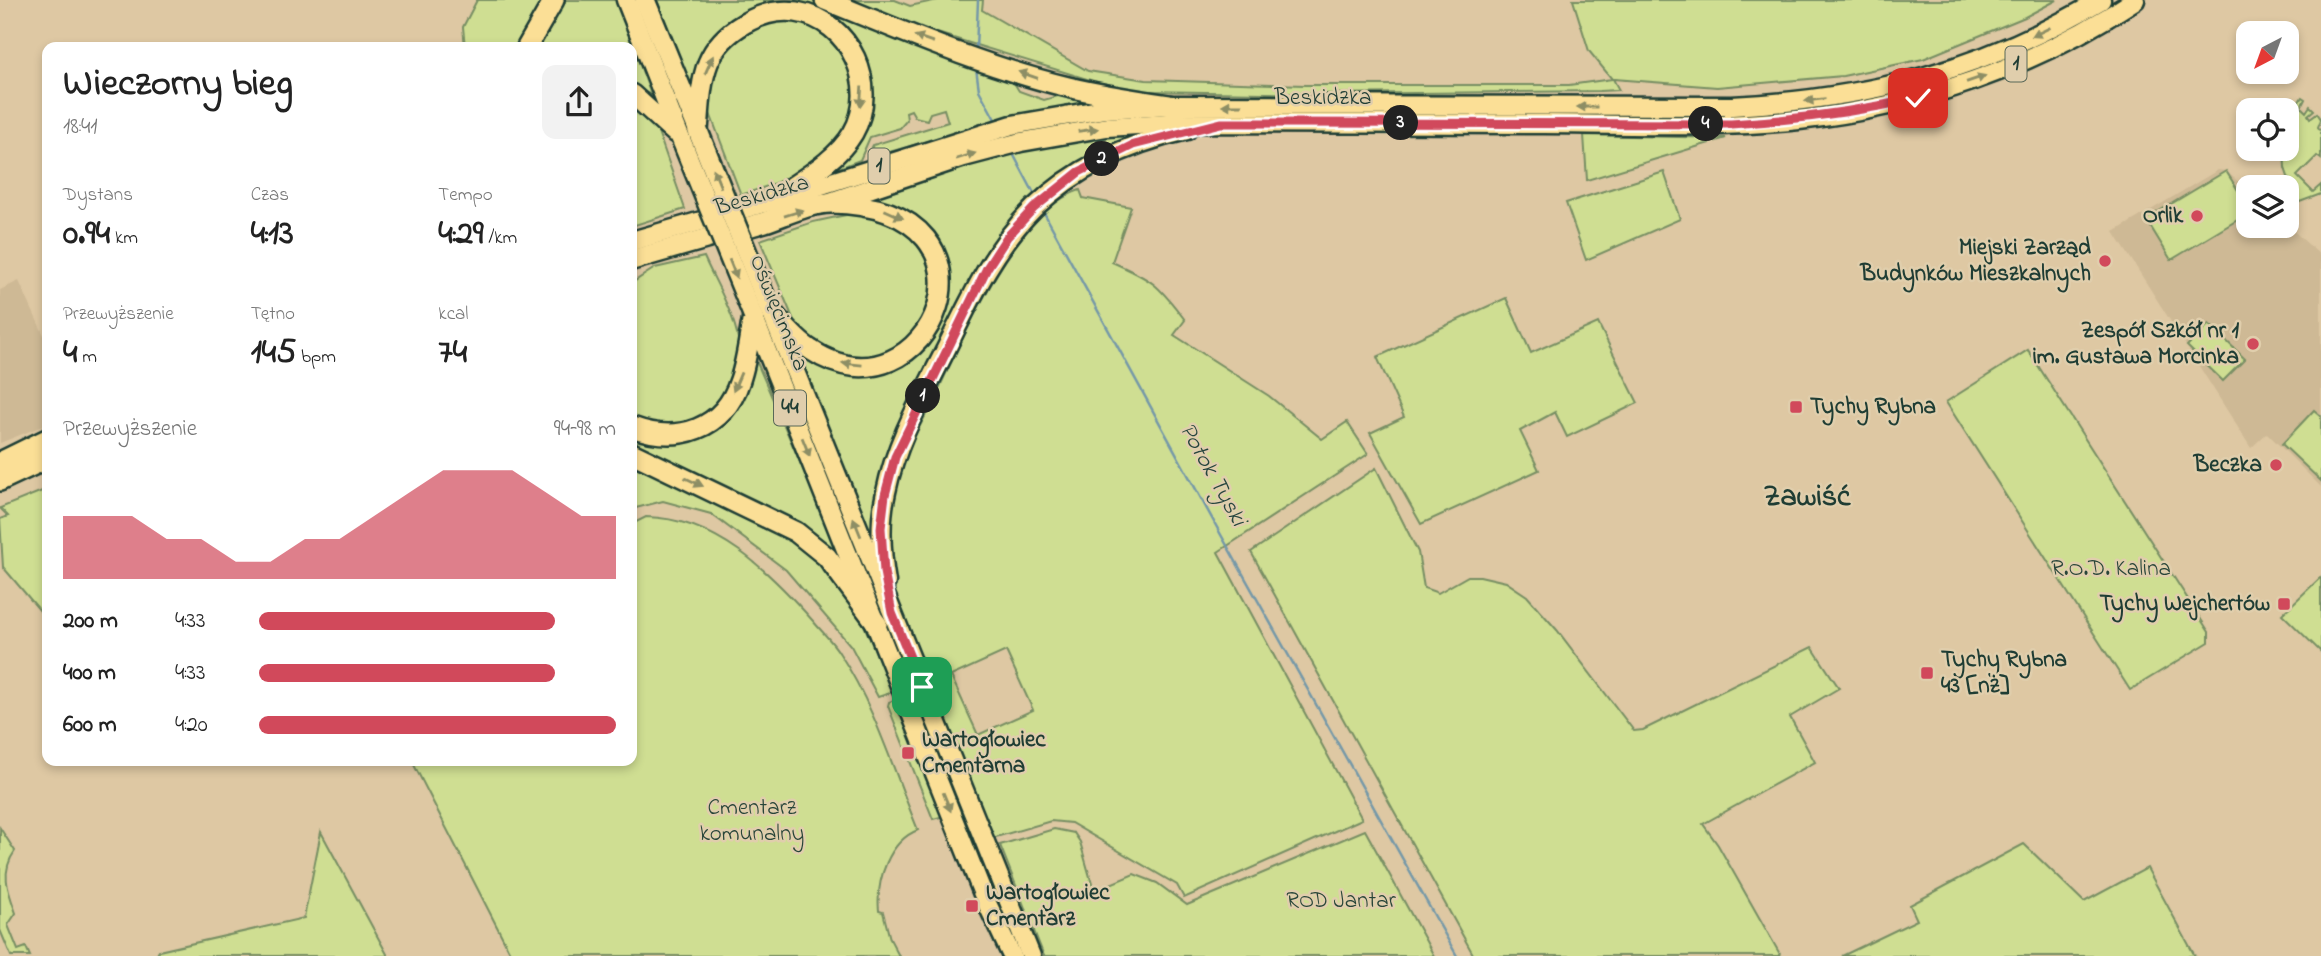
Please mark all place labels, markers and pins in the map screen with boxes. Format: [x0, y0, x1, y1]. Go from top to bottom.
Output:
pin [1888, 68, 1948, 128]
pin: 3 [1384, 106, 1418, 140]
pin: 4 [1688, 106, 1724, 142]
pin: 2 [1084, 142, 1120, 176]
place label: Orlik [2143, 200, 2184, 233]
marker: Orlik [2189, 208, 2205, 224]
place label: Miejski Zarząd Budynków Mieszkalnych [1859, 232, 2091, 293]
marker: Miejski Zarząd Budynków Mieszkalnych [2097, 253, 2113, 269]
place label: Zespół Szkół nr 1 im. Gustawa Morcinka [2033, 315, 2240, 374]
marker: Zespół Szkół nr 1 im. Gustawa Morcinka [2245, 336, 2261, 352]
pin: 1 [906, 378, 940, 414]
place label: Tychy Rybna [1810, 391, 1936, 426]
marker: Tychy Rybna [1788, 399, 1804, 415]
place label: Beczka [2193, 449, 2262, 482]
marker: Beczka [2268, 457, 2284, 473]
place label: Tychy Wejchertów [2099, 588, 2270, 623]
marker: Tychy Wejchertów [2276, 596, 2292, 612]
place label: Tychy Rybna 43 [nż] [1941, 644, 2067, 703]
pin [892, 657, 952, 717]
marker: Tychy Rybna 43 [nż] [1919, 665, 1935, 681]
place label: Wartogłowiec Cmentarna [922, 724, 1046, 783]
marker: Wartogłowiec Cmentarna [900, 745, 916, 761]
place label: Wartogłowiec Cmentarz [986, 877, 1110, 936]
marker: Wartogłowiec Cmentarz [964, 898, 980, 914]

